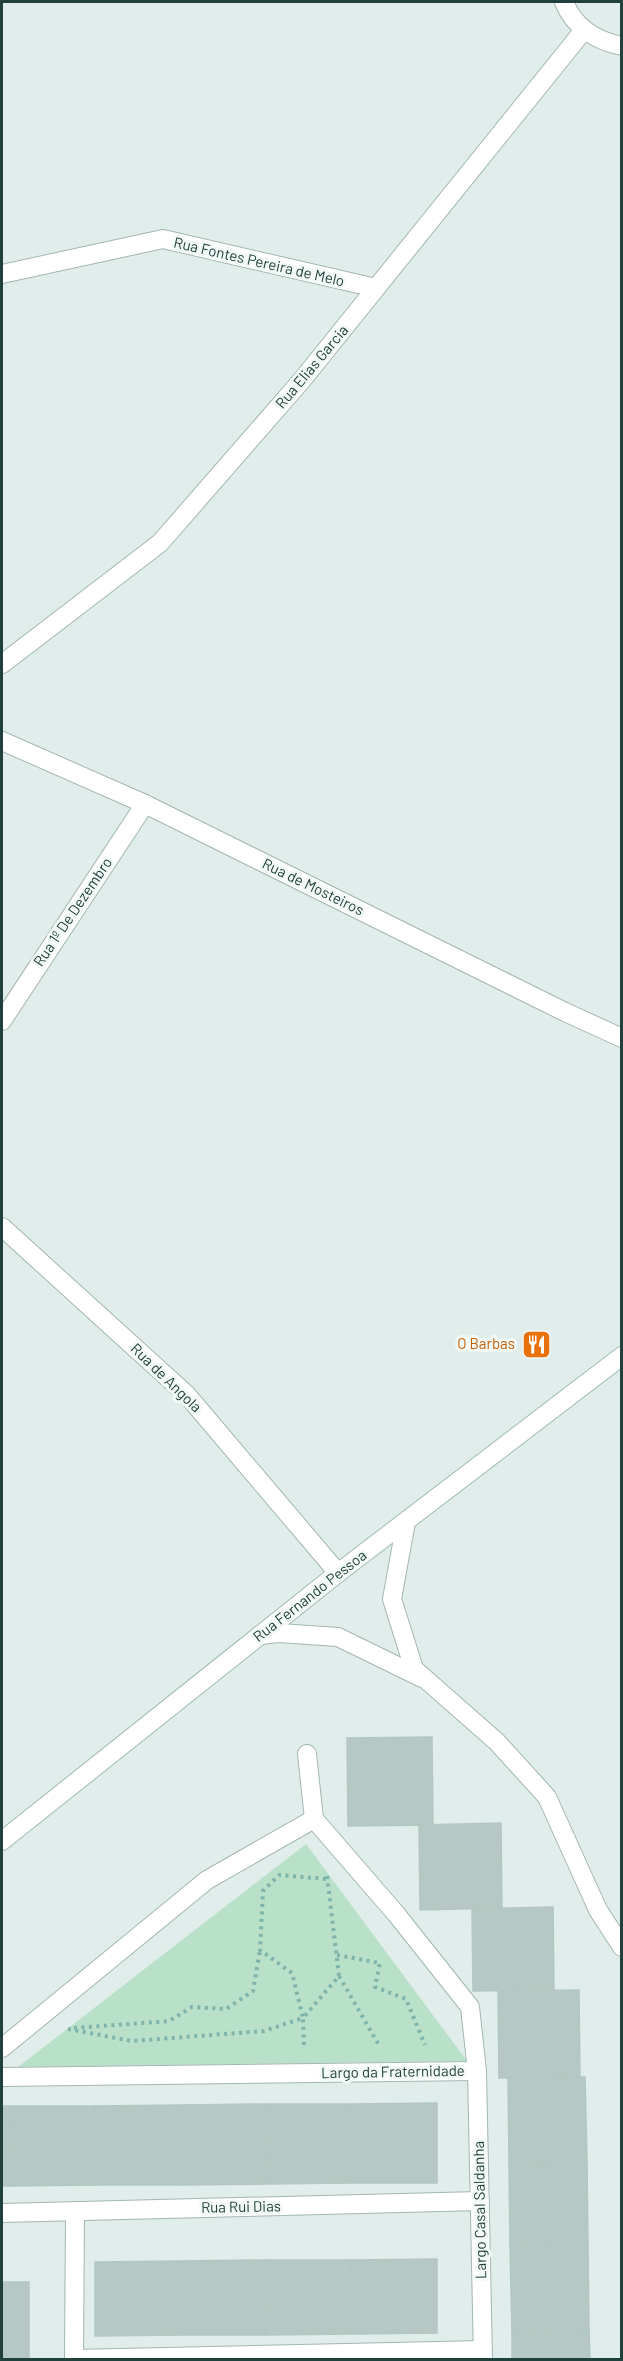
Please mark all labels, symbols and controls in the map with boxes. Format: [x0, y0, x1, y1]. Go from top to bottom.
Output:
street label: Rua Fontes Pereira de Melo [172, 233, 346, 289]
street label: Rua Elias Garcia [271, 321, 351, 412]
street label: Rua 1º De Dezembro [29, 853, 115, 969]
street label: Rua de Mosteiros [260, 854, 367, 919]
restaurant icon: O Barbas [520, 1328, 552, 1360]
place label: O Barbas [457, 1334, 515, 1352]
street label: Rua de Angola [128, 1339, 206, 1416]
street label: Rua Fernando Pessoa [249, 1545, 370, 1645]
street label: Largo da Fraternidade [321, 2061, 465, 2081]
street label: Largo Casal Saldanha [469, 2141, 489, 2279]
street label: Rua Rui Dias [201, 2196, 281, 2216]

